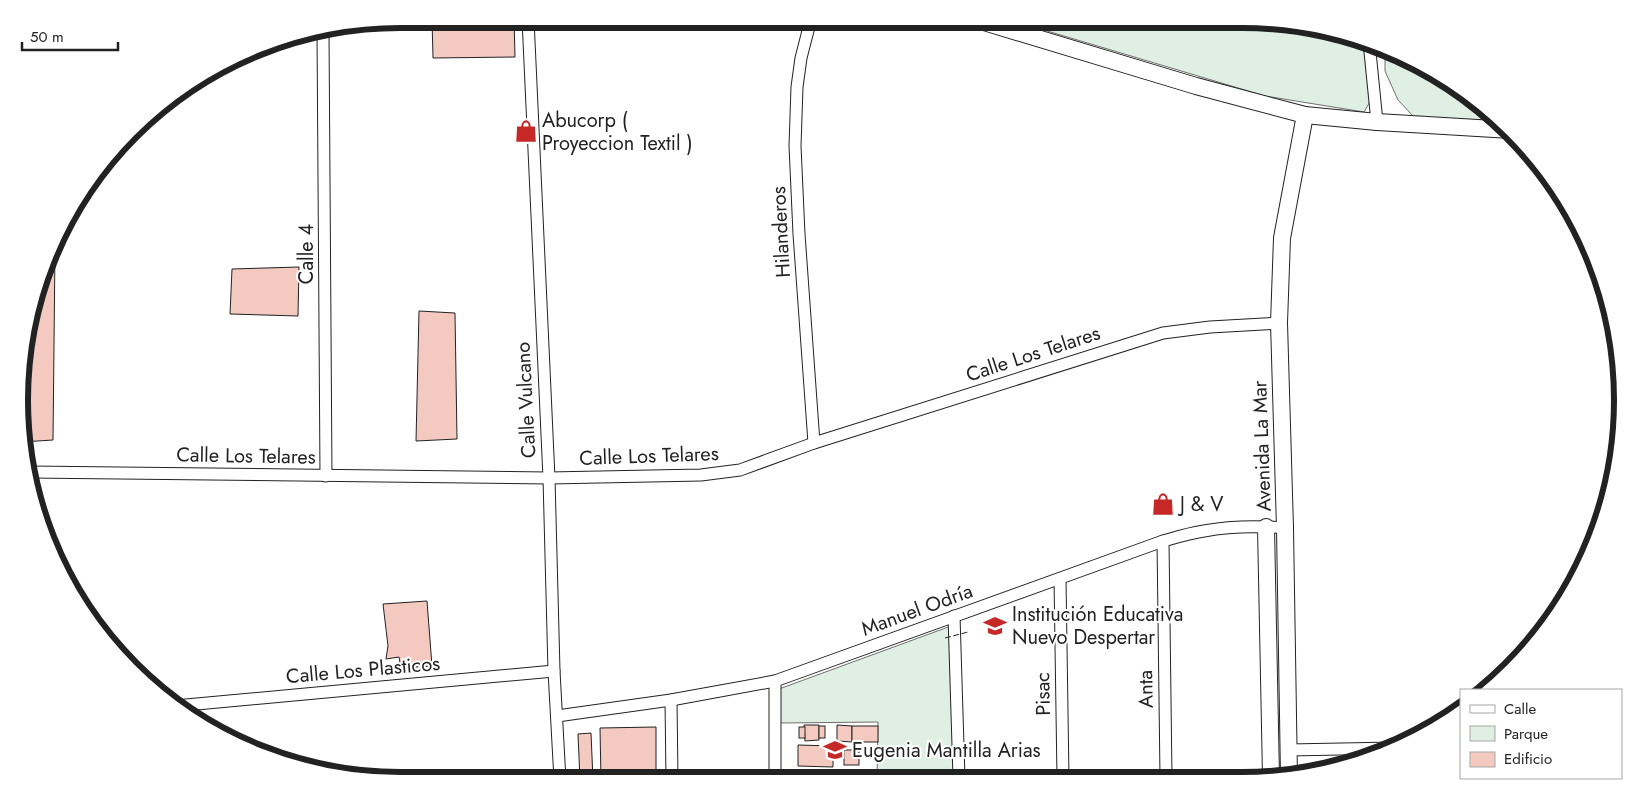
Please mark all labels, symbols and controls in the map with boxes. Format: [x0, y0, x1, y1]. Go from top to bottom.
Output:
scale bar [22, 20, 119, 52]
text: 50 m [30, 26, 64, 48]
place label: Abucorp ( Proyeccion Textil ) [542, 106, 693, 158]
shop icon: Abucorp ( Proyeccion Textil ) [513, 118, 539, 144]
street label: Hilanderos [764, 186, 798, 278]
street label: Calle 4 [292, 223, 321, 284]
street label: Calle Los Telares [962, 319, 1104, 389]
street label: Calle Vulcano [508, 341, 544, 459]
street label: Avenida La Mar [1245, 380, 1279, 512]
street label: Calle Los Telares [579, 439, 719, 473]
street label: Calle Los Telares [176, 440, 316, 472]
place label: J & V [1177, 490, 1224, 519]
shop icon: J & V [1150, 491, 1176, 517]
street label: Manuel Odría [857, 576, 977, 644]
place label: Institución Educativa Nuevo Despertar [1012, 600, 1183, 652]
school or university icon: Institución Educativa Nuevo Despertar [982, 613, 1008, 639]
street label: Calle Los Plasticos [285, 649, 441, 691]
street label: Anta [1131, 670, 1161, 708]
street label: Pisac [1028, 672, 1058, 716]
legend [1460, 689, 1622, 779]
text: Calle [1504, 698, 1536, 720]
text: Parque [1504, 723, 1548, 745]
place label: Eugenia Mantilla Arias [852, 736, 1041, 765]
school or university icon: Eugenia Mantilla Arias [822, 737, 848, 763]
text: Edificio [1504, 748, 1552, 770]

